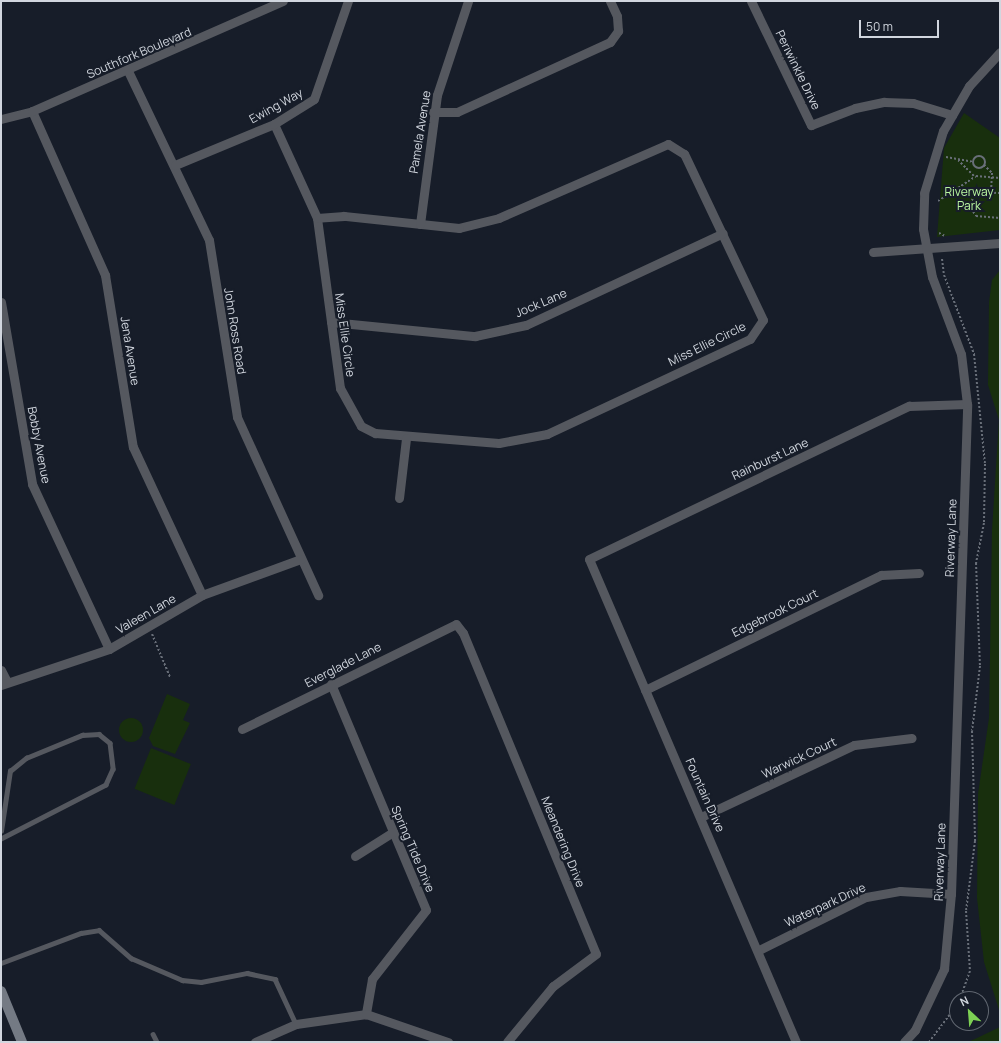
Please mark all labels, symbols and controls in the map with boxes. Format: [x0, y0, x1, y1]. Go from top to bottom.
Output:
scale bar [861, 12, 941, 38]
text: 50 m [866, 18, 893, 35]
street label: Southfork Boulevard [85, 24, 193, 82]
street label: Periwinkle Drive [773, 28, 823, 112]
street label: Ewing Way [247, 85, 305, 127]
street label: Pamela Avenue [406, 90, 434, 174]
park label: Riverway Park [944, 185, 994, 213]
street label: Jock Lane [513, 286, 569, 320]
street label: John Ross Road [221, 287, 249, 375]
street label: Miss Ellie Circle [332, 292, 358, 378]
street label: Jena Avenue [117, 315, 143, 387]
street label: Miss Ellie Circle [666, 319, 748, 369]
street label: Bobby Avenue [24, 405, 54, 485]
street label: Rainburst Lane [729, 435, 811, 483]
street label: Riverway Lane [942, 499, 960, 577]
street label: Edgebrook Court [730, 586, 820, 640]
street label: Valeen Lane [114, 591, 178, 637]
street label: Everglade Lane [302, 640, 384, 690]
street label: Warwick Court [759, 734, 839, 782]
street label: Fountain Drive [682, 756, 728, 834]
street label: Meandering Drive [538, 794, 588, 890]
street label: Spring Tide Drive [388, 803, 438, 895]
street label: Riverway Lane [931, 823, 949, 901]
street label: Waterpark Drive [782, 880, 868, 930]
north arrow [949, 991, 989, 1031]
text: N [957, 992, 971, 1009]

